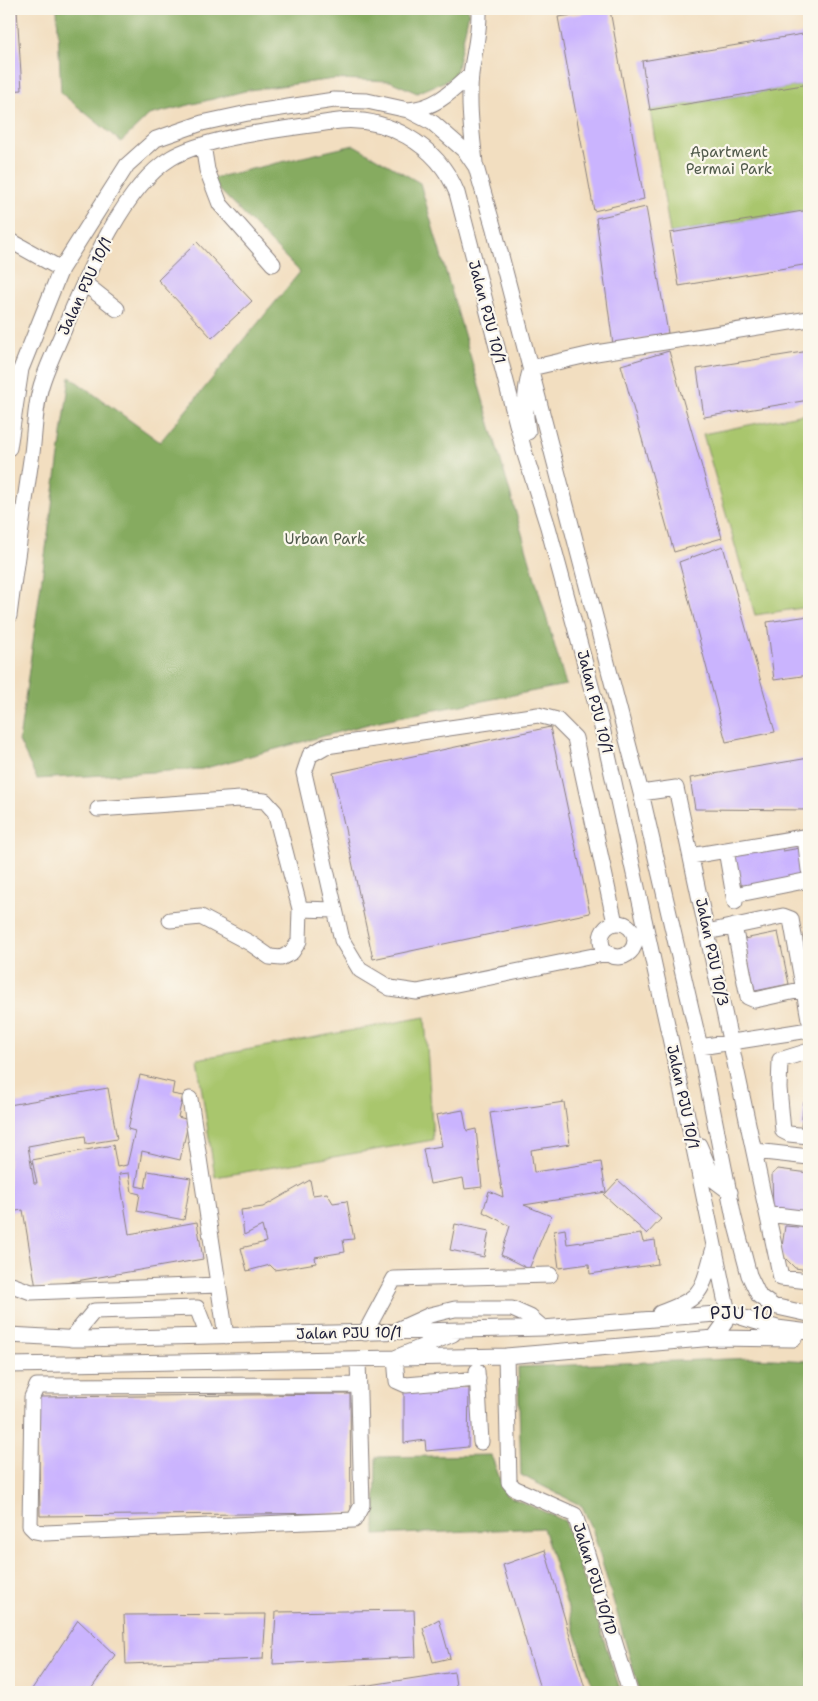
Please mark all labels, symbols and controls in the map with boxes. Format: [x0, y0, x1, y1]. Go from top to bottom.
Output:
park label: Apartment Permai Park [686, 142, 772, 179]
street label: Jalan PJU 10/1 [54, 234, 116, 338]
street label: Jalan PJU 10/1 [464, 258, 510, 366]
park label: Urban Park [284, 529, 366, 549]
street label: Jalan PJU 10/1 [572, 648, 618, 756]
street label: Jalan PJU 10/3 [691, 896, 733, 1008]
street label: Jalan PJU 10/1 [662, 1043, 704, 1151]
district label: PJU 10 [710, 1301, 774, 1325]
street label: Jalan PJU 10/1 [296, 1322, 402, 1344]
street label: Jalan PJU 10/1D [568, 1521, 622, 1637]

